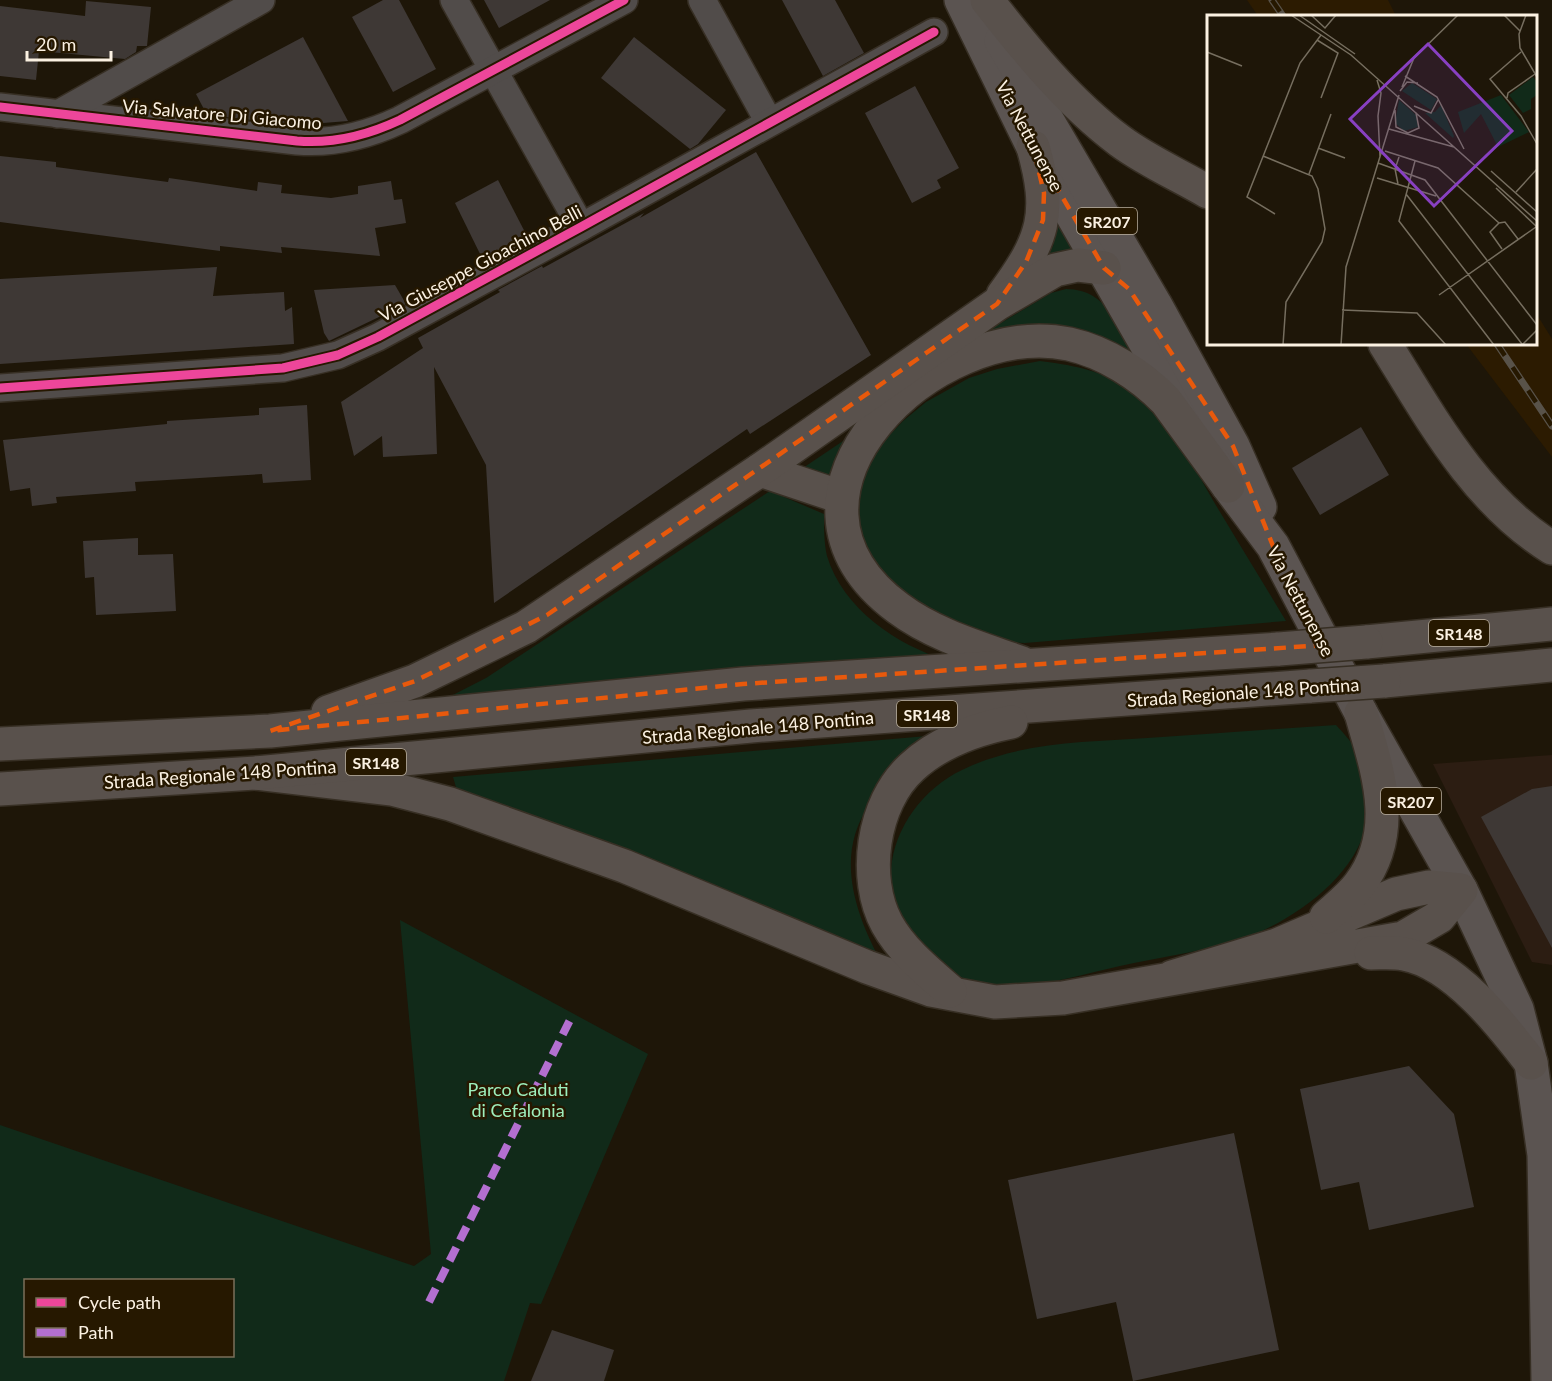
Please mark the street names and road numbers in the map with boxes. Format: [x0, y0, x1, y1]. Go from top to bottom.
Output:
street label: Via Nettunense [992, 77, 1068, 195]
street label: Via Salvatore Di Giacomo [121, 94, 323, 134]
street label: Via Giuseppe Gioachino Belli [374, 200, 586, 326]
road number: SR207 [1077, 208, 1137, 234]
street label: Via Nettunense [1263, 542, 1339, 660]
road number: SR148 [1429, 620, 1489, 646]
street label: Strada Regionale 148 Pontina [1126, 673, 1360, 711]
road number: SR148 [897, 701, 957, 727]
street label: Strada Regionale 148 Pontina [641, 706, 875, 748]
road number: SR148 [346, 749, 406, 775]
street label: Strada Regionale 148 Pontina [103, 755, 337, 793]
road number: SR207 [1381, 788, 1441, 814]

